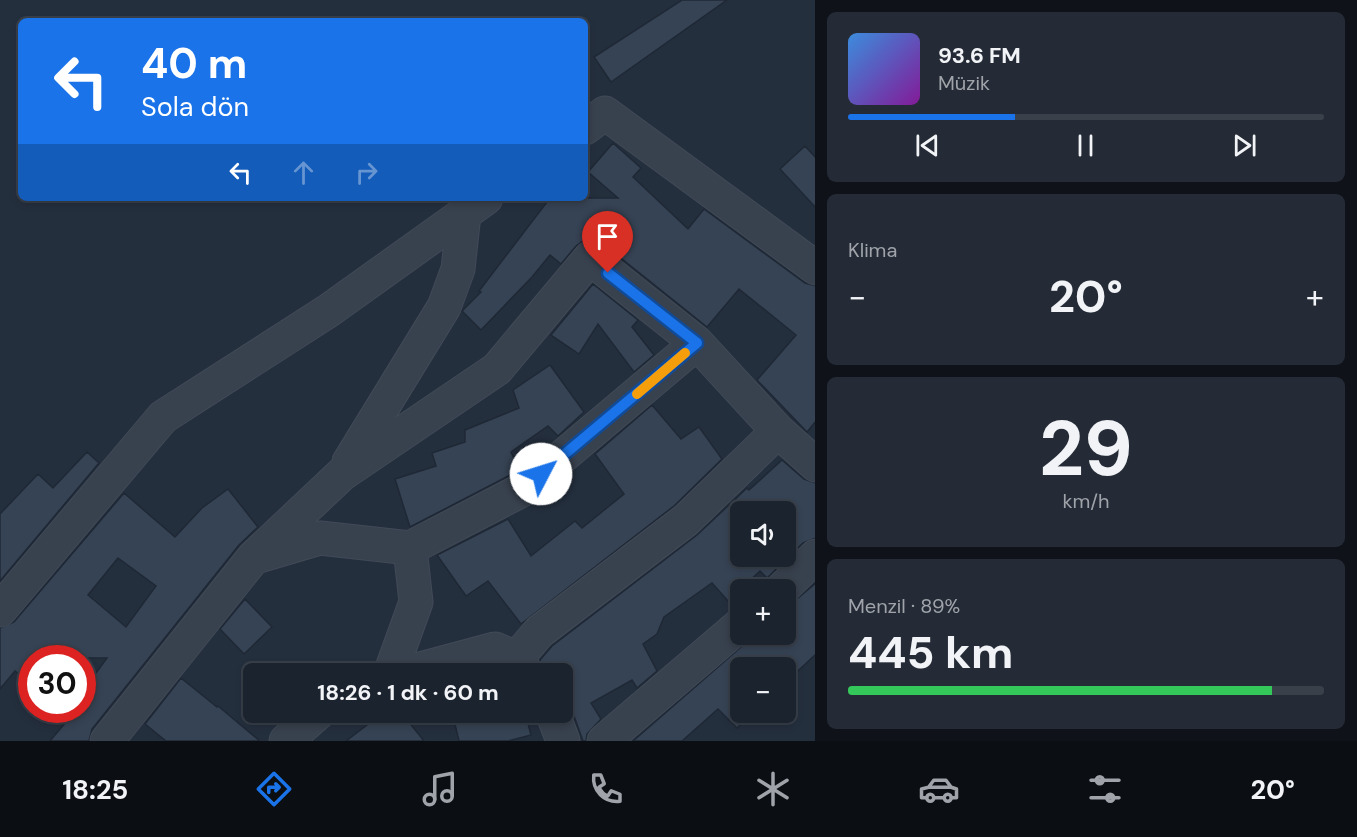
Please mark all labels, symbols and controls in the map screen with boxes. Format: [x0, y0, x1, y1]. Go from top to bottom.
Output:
text: 40 m [141, 36, 247, 91]
text: 93.6 FM [938, 41, 1021, 70]
icon: left [42, 42, 120, 120]
text: Müzik [938, 70, 990, 96]
text: Sola dön [141, 89, 249, 124]
icon: previous [911, 129, 944, 162]
icon: pause [1069, 129, 1102, 162]
icon: next [1228, 129, 1261, 162]
icon: left [224, 156, 257, 189]
icon: ahead [287, 156, 320, 189]
icon: right [350, 156, 383, 189]
pin [582, 211, 633, 273]
icon: arrive [591, 220, 624, 253]
text: Klima [848, 237, 897, 263]
text: 20° [1049, 267, 1123, 326]
text: − [848, 275, 866, 318]
text: + [1306, 275, 1324, 318]
text: 29 [1039, 398, 1133, 499]
position arrow [509, 442, 573, 506]
text: km/h [1062, 488, 1110, 514]
map controls [730, 501, 796, 723]
button: sound [730, 501, 796, 567]
button: + [730, 579, 796, 645]
text: Menzil · 89% [848, 593, 960, 619]
text: 445 km [848, 623, 1013, 682]
speed limit sign: 30 [18, 645, 96, 723]
button: − [730, 657, 796, 723]
text: 18:26 · 1 dk · 60 m [317, 678, 499, 707]
icon: directions [253, 768, 295, 810]
icon: music [419, 768, 461, 810]
icon: phone [585, 768, 627, 810]
icon: climate [752, 768, 794, 810]
icon: car [918, 768, 960, 810]
icon: filters [1084, 768, 1126, 810]
text: 18:25 [62, 772, 128, 807]
text: 20° [1251, 772, 1295, 807]

